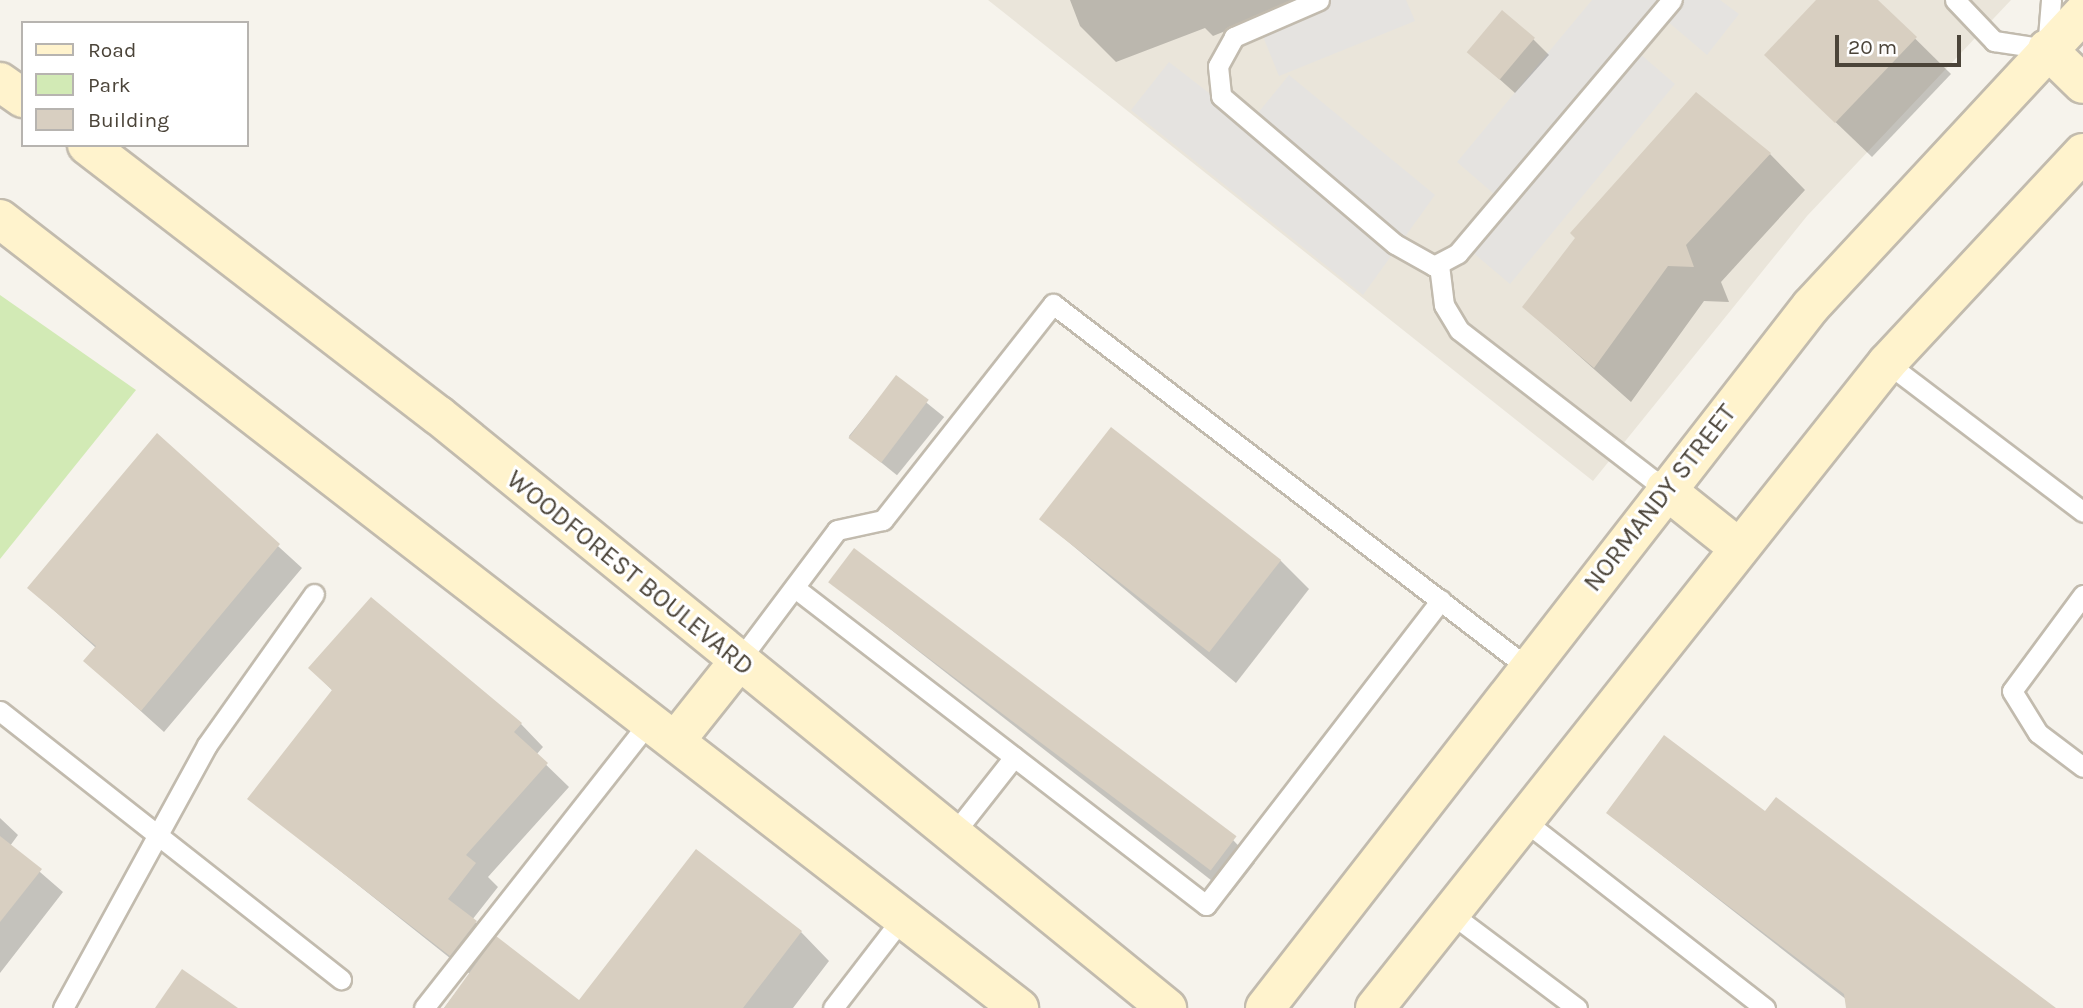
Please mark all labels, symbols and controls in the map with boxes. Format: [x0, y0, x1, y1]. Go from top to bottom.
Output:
legend [21, 21, 248, 147]
scale bar [1838, 21, 1964, 65]
text: 20 m [1848, 35, 1897, 59]
text: Road [88, 38, 136, 62]
text: Park [88, 73, 131, 97]
text: Building [88, 108, 169, 132]
street label: NORMANDY STREET [1577, 398, 1743, 598]
street label: WOODFOREST BOULEVARD [500, 464, 760, 682]

